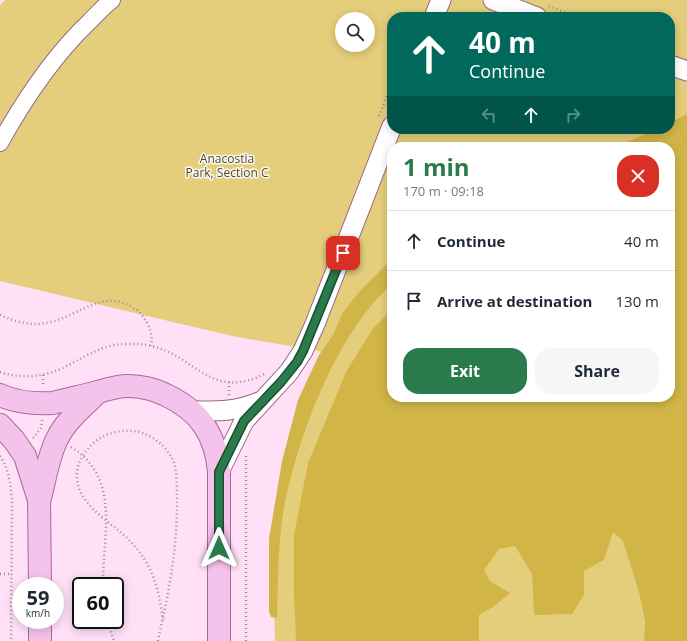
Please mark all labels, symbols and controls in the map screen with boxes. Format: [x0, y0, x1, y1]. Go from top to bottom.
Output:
map controls [335, 12, 375, 52]
button: search [335, 12, 375, 52]
text: 40 m [469, 23, 536, 61]
icon: ahead [403, 28, 455, 80]
text: Continue [469, 59, 545, 83]
icon: left [478, 104, 500, 126]
icon: ahead [520, 104, 542, 126]
icon: right [562, 104, 584, 126]
park label: Anacostia Park, Section C [186, 150, 269, 181]
text: 1 min [403, 150, 470, 183]
button: close [617, 155, 659, 197]
text: 170 m · 09:18 [403, 182, 484, 200]
icon: ahead [403, 230, 425, 252]
text: Continue [437, 231, 505, 251]
text: 40 m [624, 231, 659, 251]
pin [326, 236, 360, 270]
icon: arrive [332, 242, 354, 264]
icon: arrive [403, 290, 425, 312]
text: Arrive at destination [437, 291, 592, 311]
text: 130 m [615, 291, 659, 311]
button: Exit [403, 348, 527, 394]
button: Share [535, 348, 659, 394]
position arrow [198, 527, 240, 569]
speed limit sign: 60 [72, 577, 124, 629]
text: 59 [27, 584, 49, 611]
text: km/h [26, 606, 50, 620]

